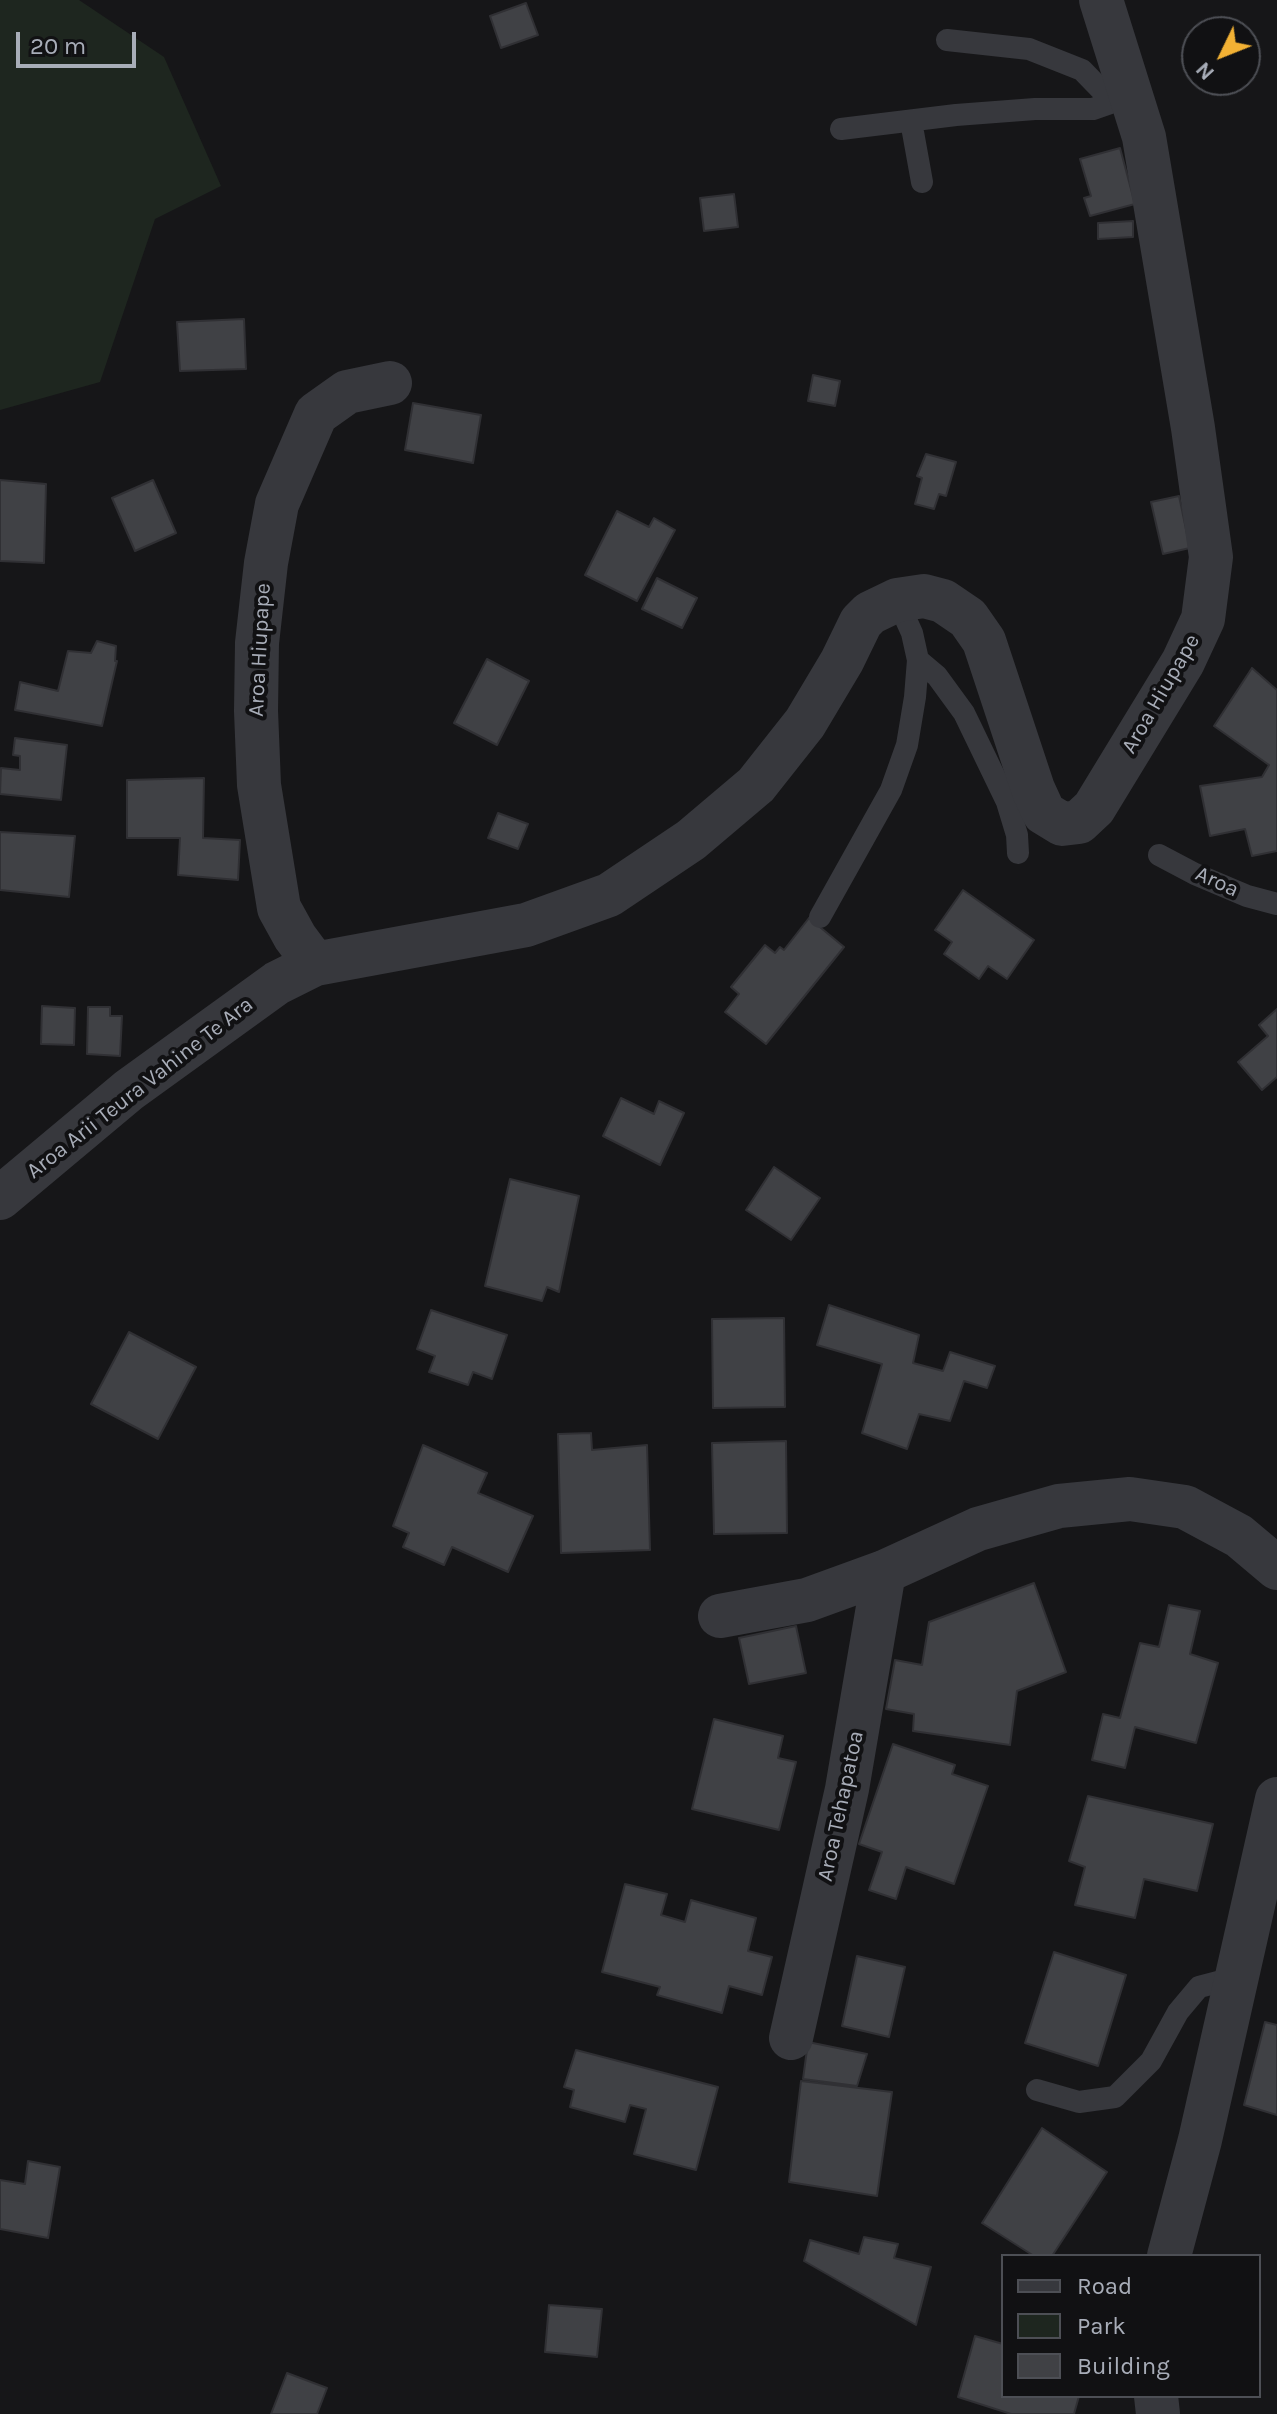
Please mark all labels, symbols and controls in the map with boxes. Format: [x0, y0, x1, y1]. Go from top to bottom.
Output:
scale bar [20, 16, 140, 66]
north arrow [1181, 16, 1261, 96]
text: 20 m [30, 32, 86, 60]
text: N [1190, 56, 1220, 86]
street label: Aroa Hiupape [243, 583, 277, 717]
street label: Aroa Hiupape [1116, 630, 1206, 758]
street label: Aroa [1191, 861, 1243, 903]
street label: Aroa Arii Teura Vahine Te Ara [21, 991, 259, 1185]
street label: Aroa Tehapatoa [812, 1728, 870, 1884]
legend [1001, 2254, 1261, 2398]
text: Road [1077, 2272, 1132, 2300]
text: Park [1077, 2312, 1126, 2340]
text: Building [1077, 2352, 1170, 2380]

